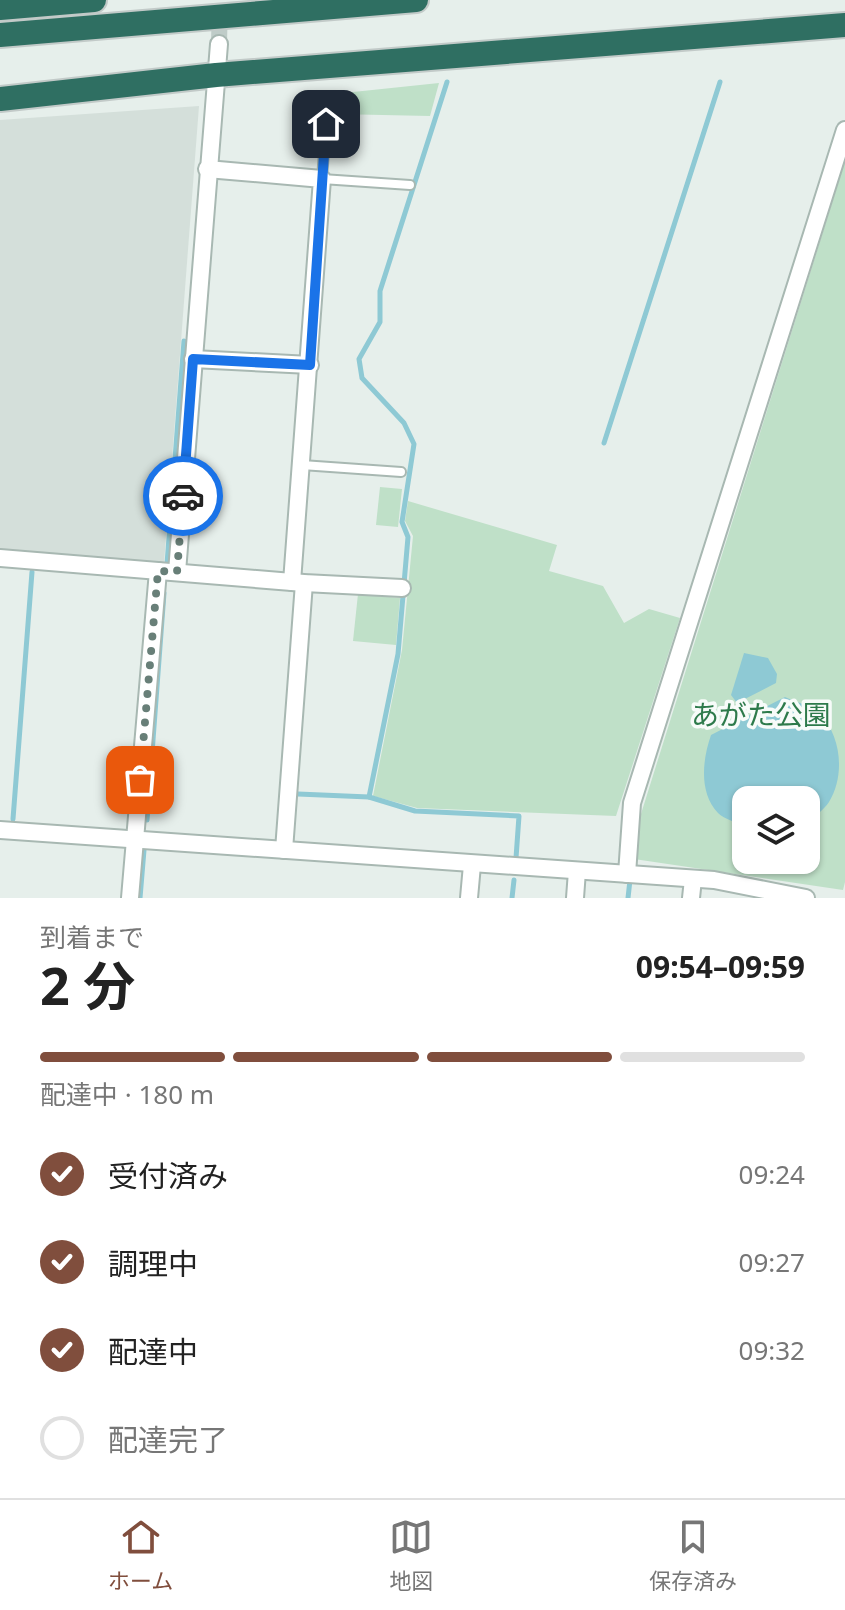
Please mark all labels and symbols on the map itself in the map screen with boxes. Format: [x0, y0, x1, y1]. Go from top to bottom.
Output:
pin [292, 90, 360, 158]
courier [143, 456, 223, 536]
park label: あがた公園 [691, 695, 831, 733]
pin [106, 746, 174, 814]

